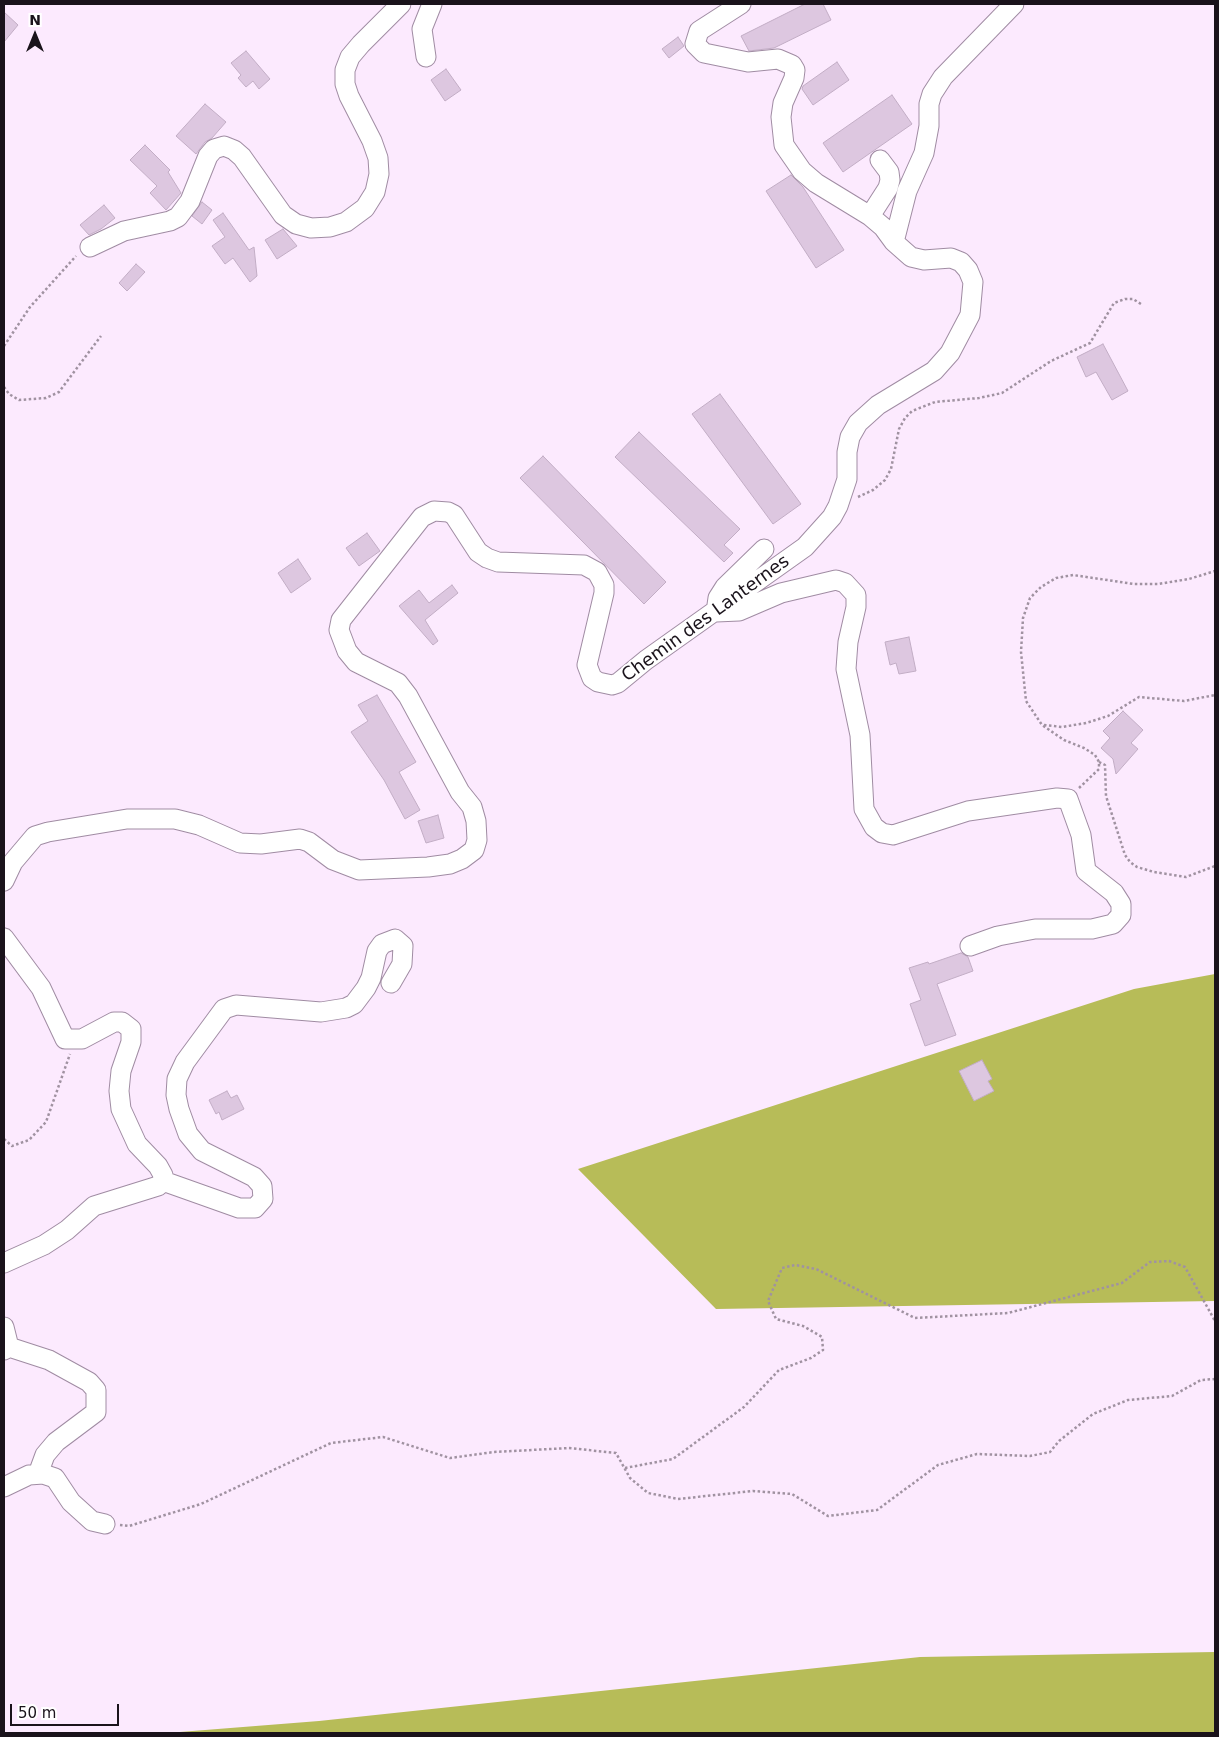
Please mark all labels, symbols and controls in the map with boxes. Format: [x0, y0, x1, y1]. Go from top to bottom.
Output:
north arrow [10, 10, 60, 60]
text: N [29, 12, 41, 28]
street label: Chemin des Lanternes [618, 551, 794, 687]
scale bar [12, 1694, 121, 1726]
text: 50 m [18, 1704, 56, 1722]

